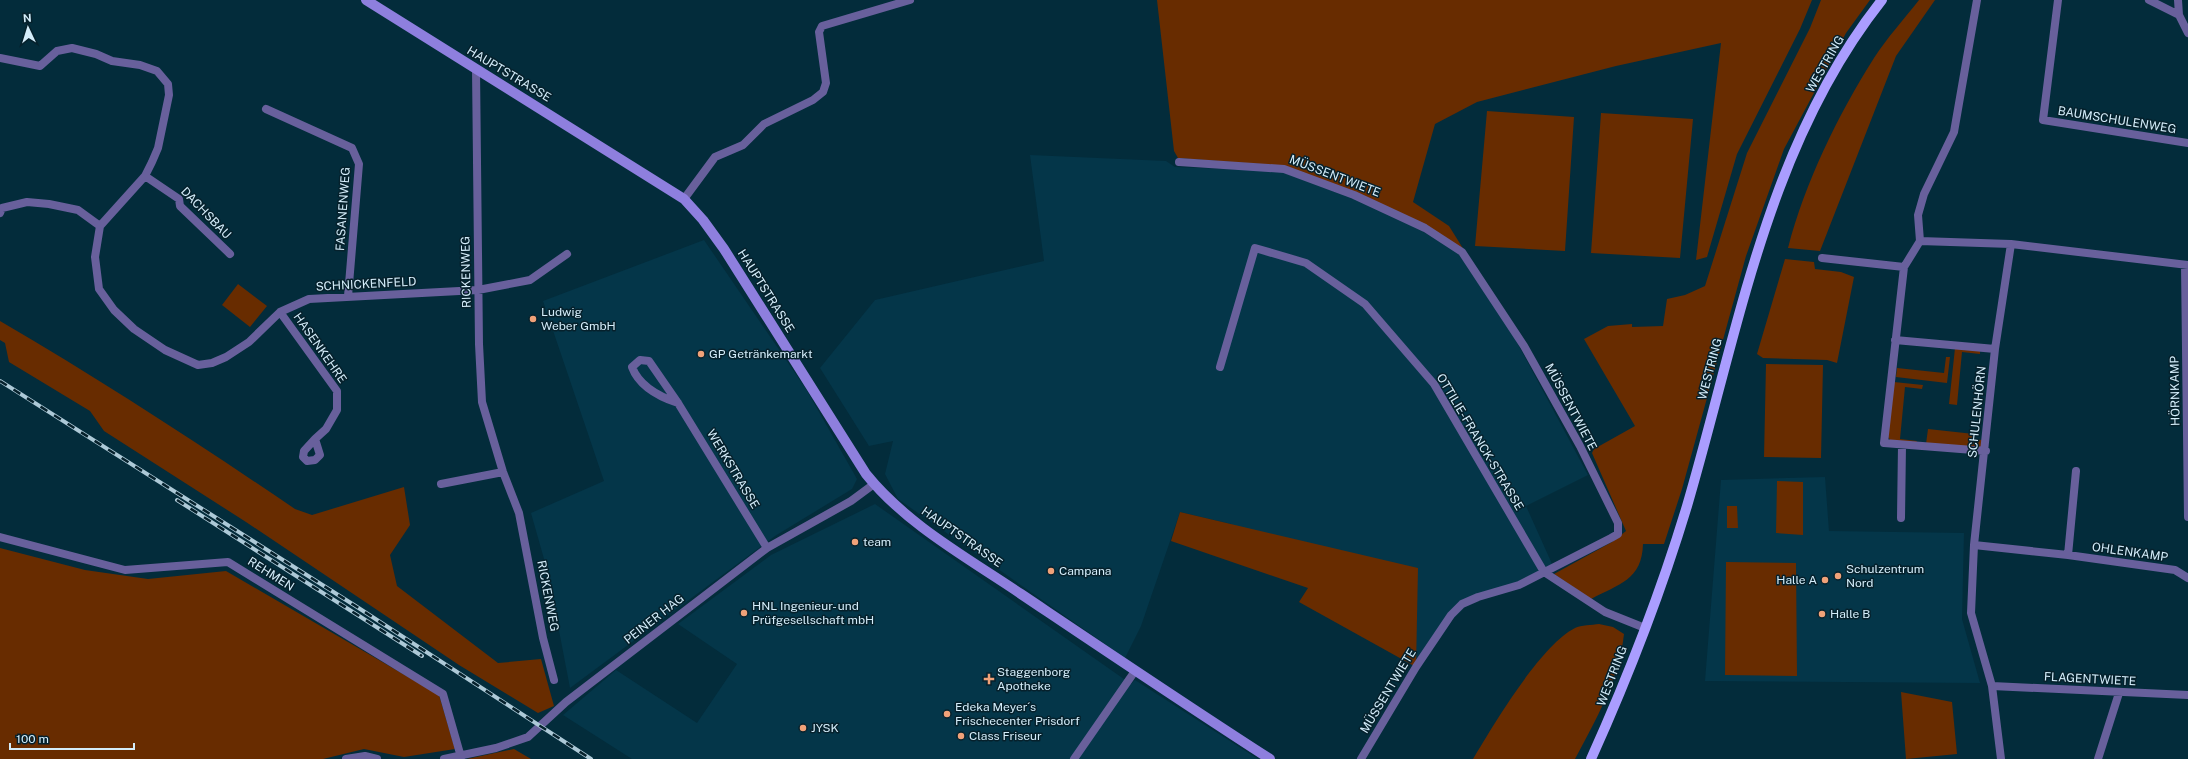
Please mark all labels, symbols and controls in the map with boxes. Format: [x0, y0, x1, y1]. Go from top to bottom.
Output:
north arrow [8, 8, 48, 48]
text: N [23, 12, 32, 24]
street label: WESTRING [1803, 33, 1847, 95]
street label: HAUPTSTRASSE [464, 43, 554, 105]
street label: BAUMSCHULENWEG [2057, 104, 2177, 136]
street label: MÜSSENTWIETE [1288, 152, 1382, 200]
street label: FASANENWEG [333, 166, 353, 252]
street label: DACHSBAU [178, 184, 234, 242]
street label: RICKENWEG [458, 236, 474, 308]
street label: HAUPTSTRASSE [735, 247, 797, 335]
street label: SCHNICKENFELD [315, 274, 417, 294]
place label: Ludwig Weber GmbH [541, 305, 616, 333]
street label: HASENKEHRE [291, 310, 349, 386]
marker: Ludwig Weber GmbH [528, 314, 538, 324]
street label: WESTRING [1695, 337, 1725, 401]
place label: GP Getränkemarkt [709, 347, 813, 361]
marker: GP Getränkemarkt [696, 349, 706, 359]
street label: HÖRNKAMP [2167, 355, 2183, 426]
street label: MÜSSENTWIETE [1542, 361, 1600, 453]
street label: SCHULENHÖRN [1965, 365, 1989, 459]
street label: OTTILIE-FRANCK-STRASSE [1434, 371, 1526, 513]
street label: WERKSTRASSE [704, 427, 762, 511]
street label: HAUPTSTRASSE [919, 504, 1005, 570]
place label: team [863, 535, 891, 549]
marker: team [850, 537, 860, 547]
street label: OHLENKAMP [2091, 540, 2169, 564]
street label: REHMEN [245, 554, 297, 594]
street label: RICKENWEG [534, 559, 562, 633]
place label: Schulzentrum Nord [1846, 562, 1924, 590]
place label: Campana [1059, 564, 1111, 578]
marker: Campana [1046, 566, 1056, 576]
marker: Schulzentrum Nord [1833, 571, 1843, 581]
place label: Halle A [1776, 573, 1817, 587]
marker: Halle A [1820, 575, 1830, 585]
street label: PEINER HAG [621, 591, 687, 647]
place label: HNL Ingenieur- und Prüfgesellschaft mbH [752, 599, 874, 627]
place label: Halle B [1830, 607, 1870, 621]
marker: HNL Ingenieur- und Prüfgesellschaft mbH [739, 608, 749, 618]
marker: Halle B [1817, 609, 1827, 619]
street label: WESTRING [1594, 644, 1630, 708]
street label: MÜSSENTWIETE [1357, 646, 1419, 736]
place label: Staggenborg Apotheke [997, 665, 1070, 693]
street label: FLAGENTWIETE [2044, 670, 2136, 688]
marker: Staggenborg Apotheke [984, 674, 994, 684]
place label: Edeka Meyer´s Frischecenter Prisdorf [955, 700, 1080, 728]
marker: Edeka Meyer´s Frischecenter Prisdorf [942, 709, 952, 719]
place label: JYSK [811, 721, 839, 735]
marker: JYSK [798, 723, 808, 733]
scale bar [10, 725, 134, 751]
place label: Class Friseur [969, 729, 1042, 743]
marker: Class Friseur [956, 731, 966, 741]
text: 100 m [16, 732, 49, 746]

